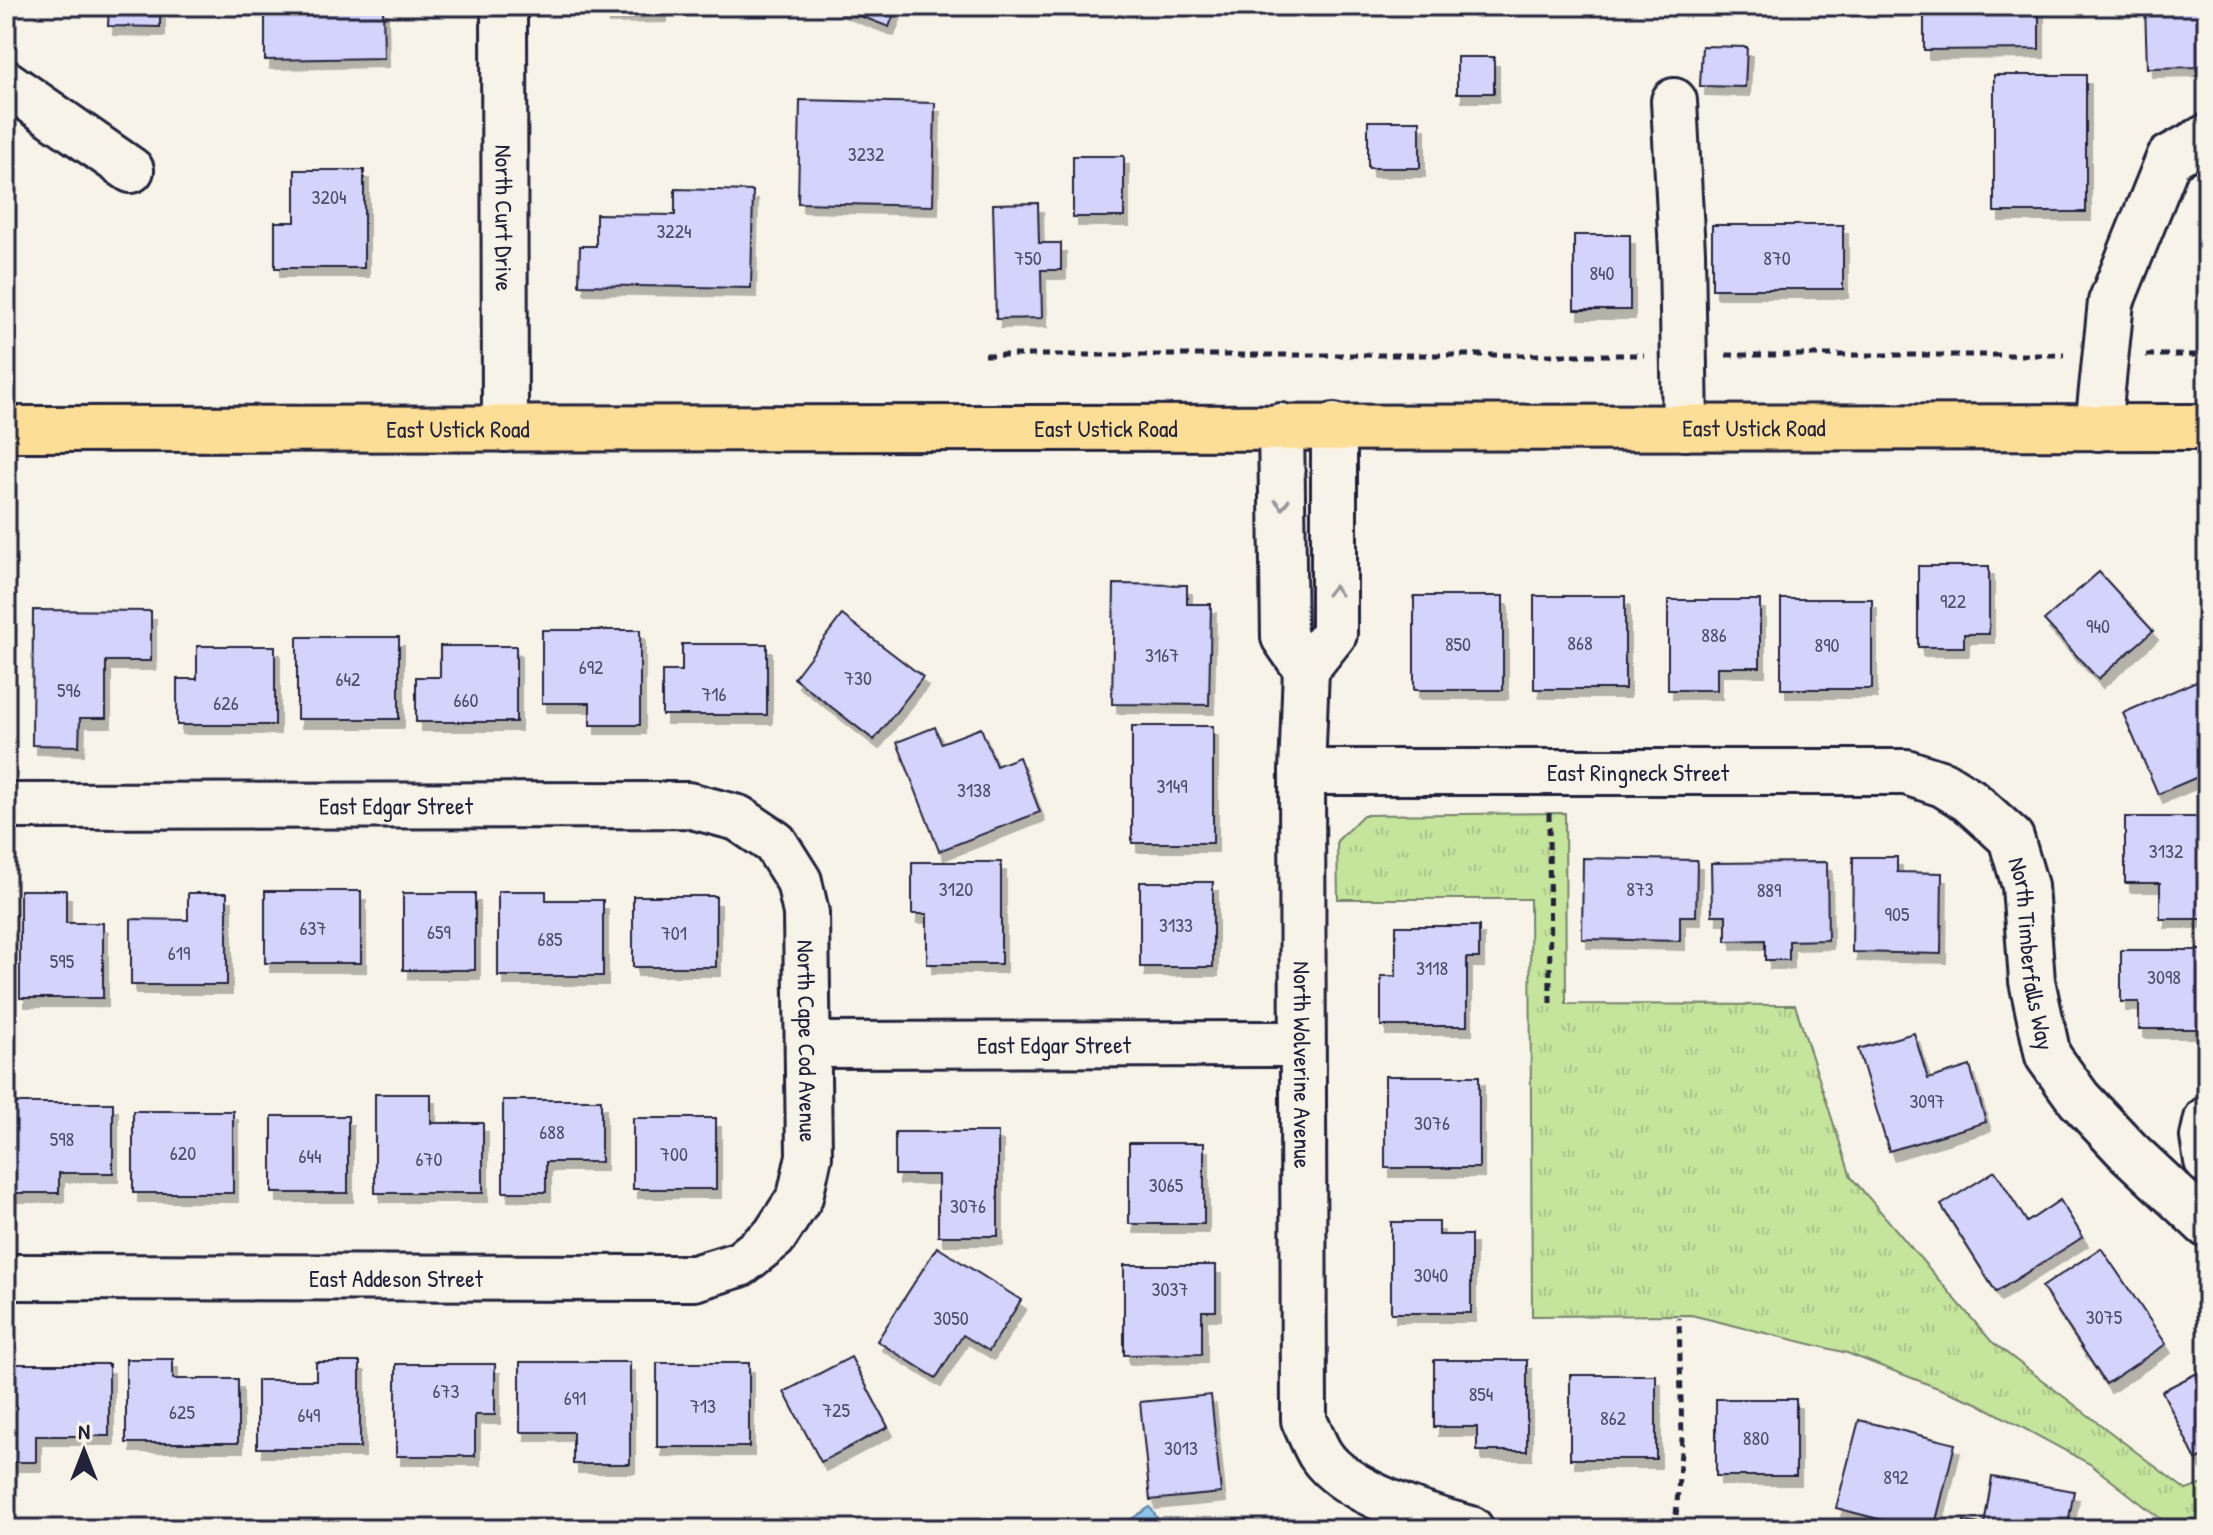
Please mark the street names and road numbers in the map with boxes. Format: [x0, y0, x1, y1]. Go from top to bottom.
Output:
street label: North Curt Drive [488, 145, 521, 292]
street label: East Ustick Road [1682, 411, 1826, 443]
street label: East Ustick Road [1034, 412, 1178, 444]
street label: East Ustick Road [386, 413, 530, 445]
street label: East Ringneck Street [1547, 756, 1730, 788]
street label: East Edgar Street [319, 789, 474, 822]
street label: North Timberfalls Way [2001, 853, 2062, 1053]
street label: North Cape Cod Avenue [790, 940, 825, 1143]
street label: North Wolverine Avenue [1287, 961, 1319, 1169]
street label: East Edgar Street [977, 1028, 1132, 1061]
street label: East Addeson Street [309, 1262, 484, 1294]

